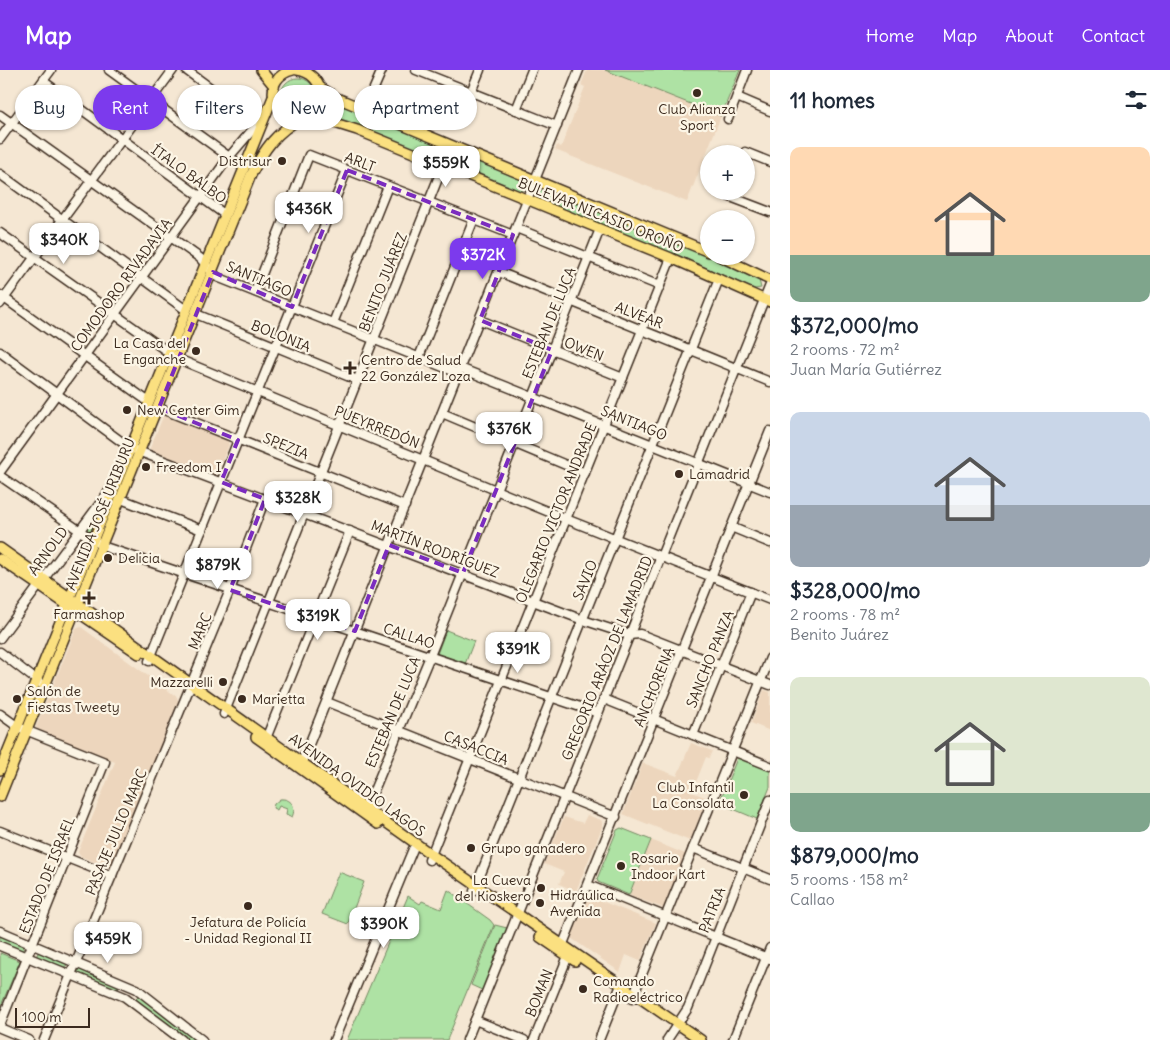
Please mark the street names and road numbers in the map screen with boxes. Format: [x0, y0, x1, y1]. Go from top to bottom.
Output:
street label: ÍTALO BALBO [148, 141, 230, 207]
street label: ARLT [342, 148, 378, 176]
street label: BULEVAR NICASIO OROÑO [516, 174, 686, 257]
street label: COMODORO RIVADAVIA [67, 215, 175, 355]
street label: BENITO JUÁREZ [355, 230, 411, 334]
street label: SANTIAGO [223, 257, 295, 301]
street label: ESTEBAN DE LUCA [518, 264, 580, 382]
street label: ALVEAR [612, 298, 666, 332]
street label: BOLONIA [249, 316, 313, 356]
street label: OWEN [561, 333, 607, 365]
street label: PUEYRREDÓN [332, 402, 422, 452]
street label: SANTIAGO [598, 402, 670, 444]
street label: OLEGARIO VICTOR ANDRADE [512, 420, 600, 606]
street label: SPEZIA [261, 429, 311, 463]
street label: AVENIDA JOSÉ URIBURU [61, 435, 139, 593]
street label: MARTÍN RODRÍGUEZ [368, 516, 502, 582]
street label: ARNOLD [24, 523, 72, 579]
street label: GREGORIO ARÁOZ DE LAMADRID [558, 553, 656, 763]
street label: SAVIO [569, 557, 601, 603]
street label: SANCHO PANZA [682, 608, 738, 710]
street label: MARC [184, 610, 216, 652]
street label: CALLAO [381, 619, 437, 653]
street label: ANCHORENA [630, 644, 678, 730]
street label: ESTEBAN DE LUCA [361, 654, 425, 770]
street label: CASACCIA [441, 727, 511, 769]
street label: AVENIDA OVIDIO LAGOS [285, 729, 429, 841]
street label: PASAJE JULIO MARC [81, 766, 151, 898]
street label: ESTADO DE ISRAEL [15, 813, 79, 936]
street label: PATRIA [695, 885, 729, 935]
street label: BOMAN [521, 966, 557, 1020]

